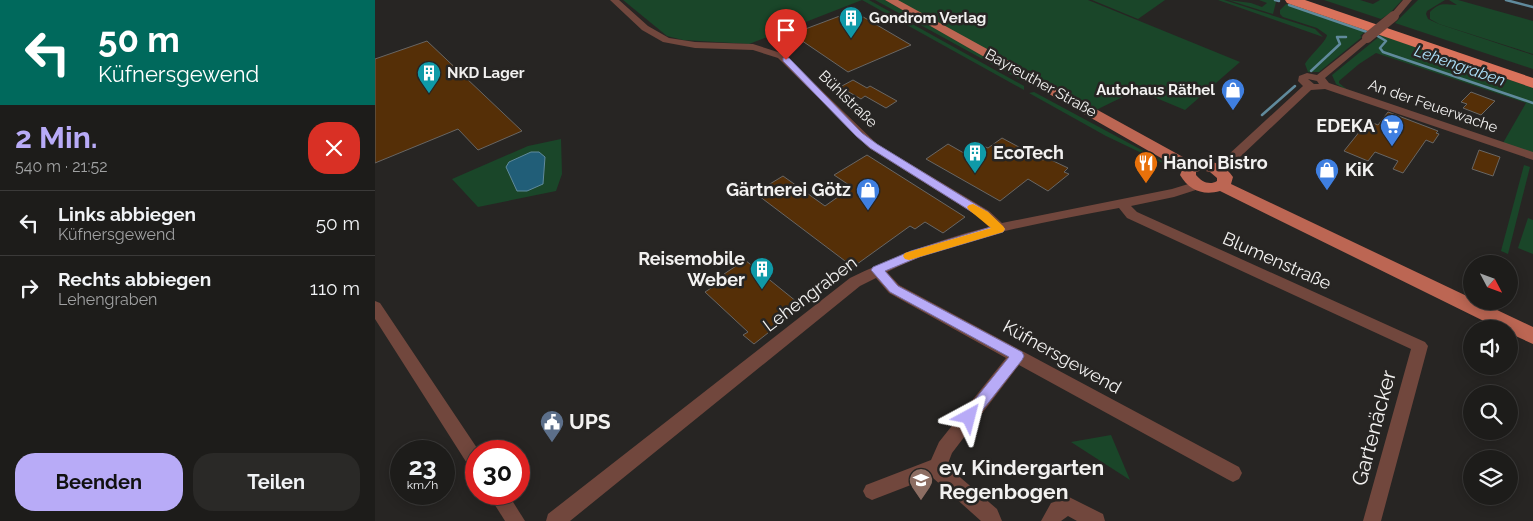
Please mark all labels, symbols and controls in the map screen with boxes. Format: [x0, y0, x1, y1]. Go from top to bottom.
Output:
building icon: Gondrom Verlag [838, 5, 864, 39]
pin [765, 9, 807, 60]
place label: Gondrom Verlag [869, 9, 986, 27]
icon: arrive [772, 16, 800, 44]
text: 50 m [98, 19, 180, 60]
icon: left [15, 20, 80, 85]
water label: Lehengraben [1412, 41, 1508, 90]
street label: Bayreuther Straße [982, 45, 1100, 121]
building icon: NKD Lager [416, 60, 442, 94]
text: Küfnersgewend [98, 61, 259, 87]
place label: NKD Lager [447, 64, 525, 82]
street label: Bühlstraße [815, 67, 881, 131]
street label: An der Feuerwache [1366, 75, 1500, 137]
shop icon: Autohaus Räthel [1220, 77, 1246, 111]
place label: Autohaus Räthel [1096, 81, 1215, 99]
supermarket icon: EDEKA [1379, 113, 1405, 147]
place label: EDEKA [1316, 115, 1376, 136]
text: 2 Min. [15, 120, 98, 155]
button: close [308, 122, 360, 174]
building icon: EcoTech [962, 140, 988, 174]
place label: EcoTech [993, 142, 1064, 163]
restaurant icon: Hanoi Bistro [1133, 150, 1159, 184]
place label: Hanoi Bistro [1163, 152, 1268, 173]
text: 540 m · 21:52 [15, 157, 107, 176]
shop icon: KiK [1314, 157, 1340, 191]
place label: KiK [1345, 159, 1375, 180]
shop icon: Gärtnerei Götz [855, 177, 881, 211]
place label: Gärtnerei Götz [726, 179, 851, 200]
text: Links abbiegen [58, 203, 196, 225]
icon: left [15, 209, 43, 237]
text: 50 m [316, 212, 360, 234]
text: Küfnersgewend [58, 225, 175, 244]
street label: Blumenstraße [1220, 227, 1335, 294]
place label: Reisemobile Weber [638, 248, 745, 290]
street label: Lehengraben [759, 252, 861, 336]
north arrow [1463, 255, 1517, 310]
map controls [1463, 255, 1518, 505]
building icon: Reisemobile Weber [749, 256, 775, 290]
text: Rechts abbiegen [58, 268, 211, 290]
icon: right [15, 274, 43, 302]
text: 110 m [310, 277, 360, 299]
text: Lehengraben [58, 290, 157, 309]
street label: Küfnersgewend [999, 315, 1125, 398]
button: sound [1463, 320, 1518, 375]
street label: Gartenäcker [1346, 367, 1401, 488]
button: search [1463, 385, 1518, 440]
position arrow [942, 390, 994, 442]
public building icon: UPS [539, 409, 565, 443]
place label: UPS [569, 409, 611, 434]
speed limit sign: 30 [465, 440, 530, 505]
button: layers [1463, 450, 1518, 505]
text: 23 [408, 451, 437, 481]
button: Beenden [15, 453, 183, 511]
button: Teilen [193, 453, 360, 511]
place label: ev. Kindergarten Regenbogen [939, 455, 1104, 504]
school or university icon: ev. Kindergarten Regenbogen [908, 467, 934, 501]
text: km/h [407, 478, 438, 492]

